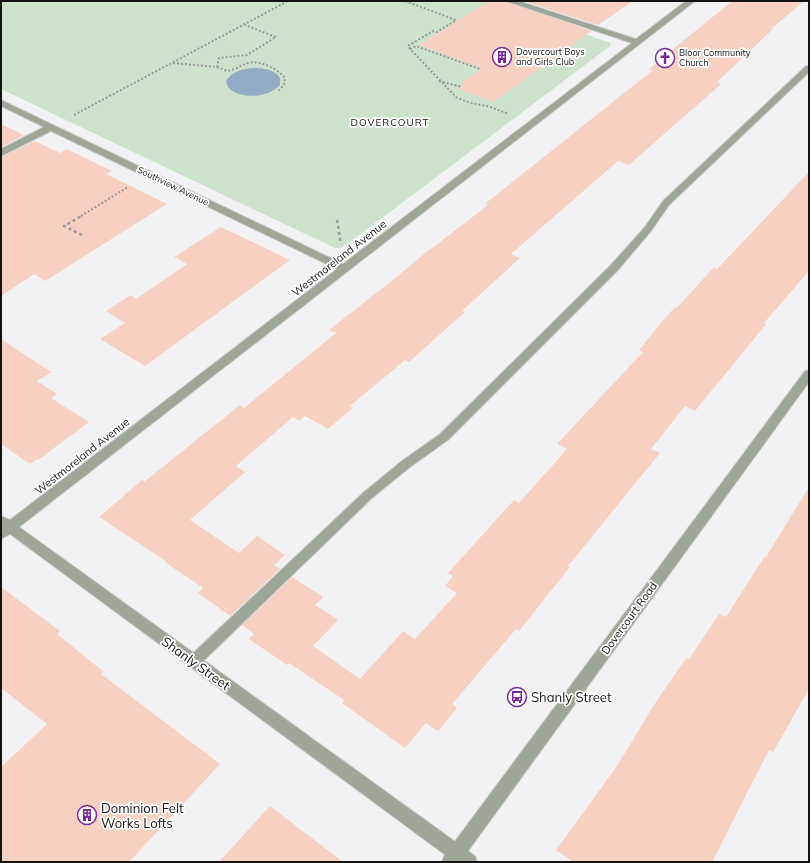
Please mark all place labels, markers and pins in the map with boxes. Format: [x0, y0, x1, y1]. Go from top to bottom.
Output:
building icon: Dovercourt Boys and Girls Club [491, 46, 513, 68]
place label: Dovercourt Boys and Girls Club [516, 46, 585, 67]
church icon: Bloor Community Church [654, 47, 676, 69]
place label: Bloor Community Church [679, 47, 751, 68]
bus stop icon: Shanly Street [506, 686, 528, 708]
place label: Shanly Street [531, 689, 612, 705]
place label: Dominion Felt Works Lofts [101, 800, 184, 831]
building icon: Dominion Felt Works Lofts [76, 804, 98, 826]

